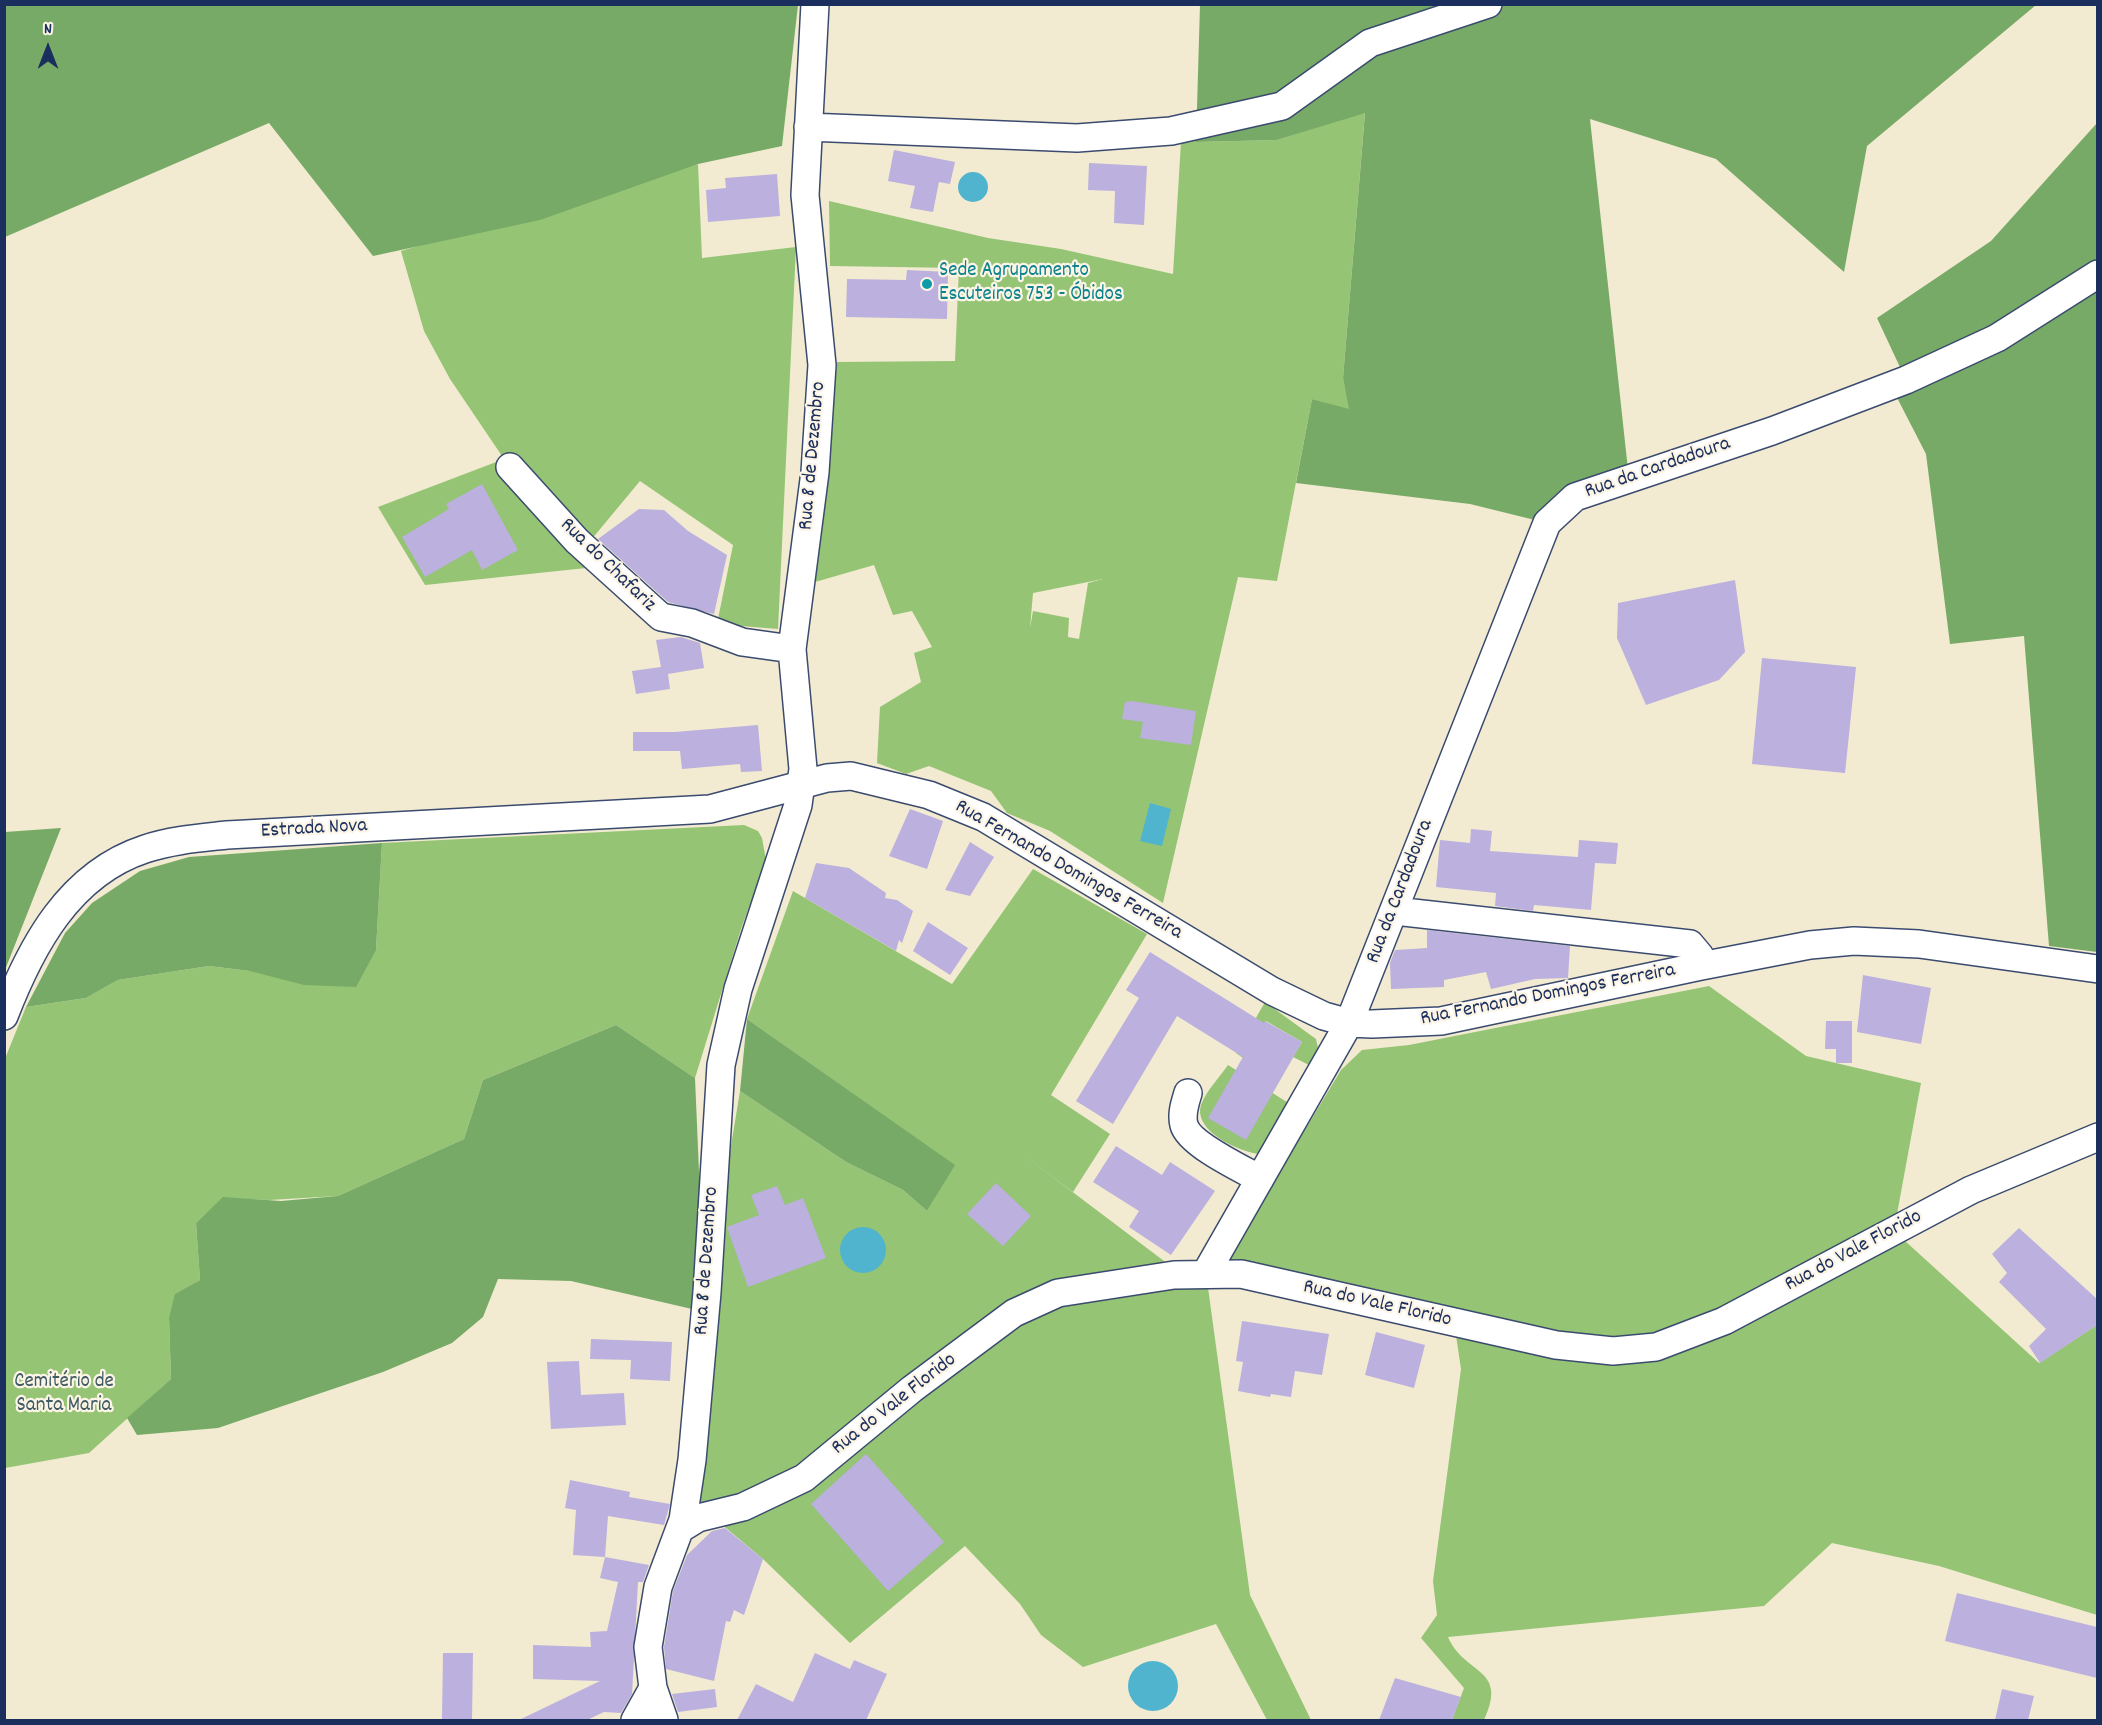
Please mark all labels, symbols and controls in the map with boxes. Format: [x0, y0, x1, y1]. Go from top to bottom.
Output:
north arrow [18, 18, 78, 78]
text: N [44, 18, 52, 41]
place label: Sede Agrupamento Escuteiros 753 - Óbidos [939, 259, 1123, 309]
marker: Sede Agrupamento Escuteiros 753 - Óbidos [920, 277, 934, 291]
street label: Rua 8 de Dezembro [795, 381, 833, 531]
street label: Rua da Cardadoura [1582, 432, 1734, 506]
street label: Rua do Chafariz [553, 514, 661, 618]
street label: Rua Fernando Domingos Ferreira [950, 795, 1186, 947]
street label: Estrada Nova [260, 815, 368, 845]
street label: Rua da Cardadoura [1362, 817, 1440, 967]
street label: Rua Fernando Domingos Ferreira [1419, 959, 1677, 1033]
street label: Rua 8 de Dezembro [690, 1186, 726, 1336]
street label: Rua do Vale Florido [1781, 1205, 1927, 1299]
street label: Rua do Vale Florido [1300, 1276, 1454, 1334]
street label: Rua do Vale Florido [828, 1348, 962, 1462]
park label: Cemitério de Santa Maria [14, 1370, 114, 1420]

